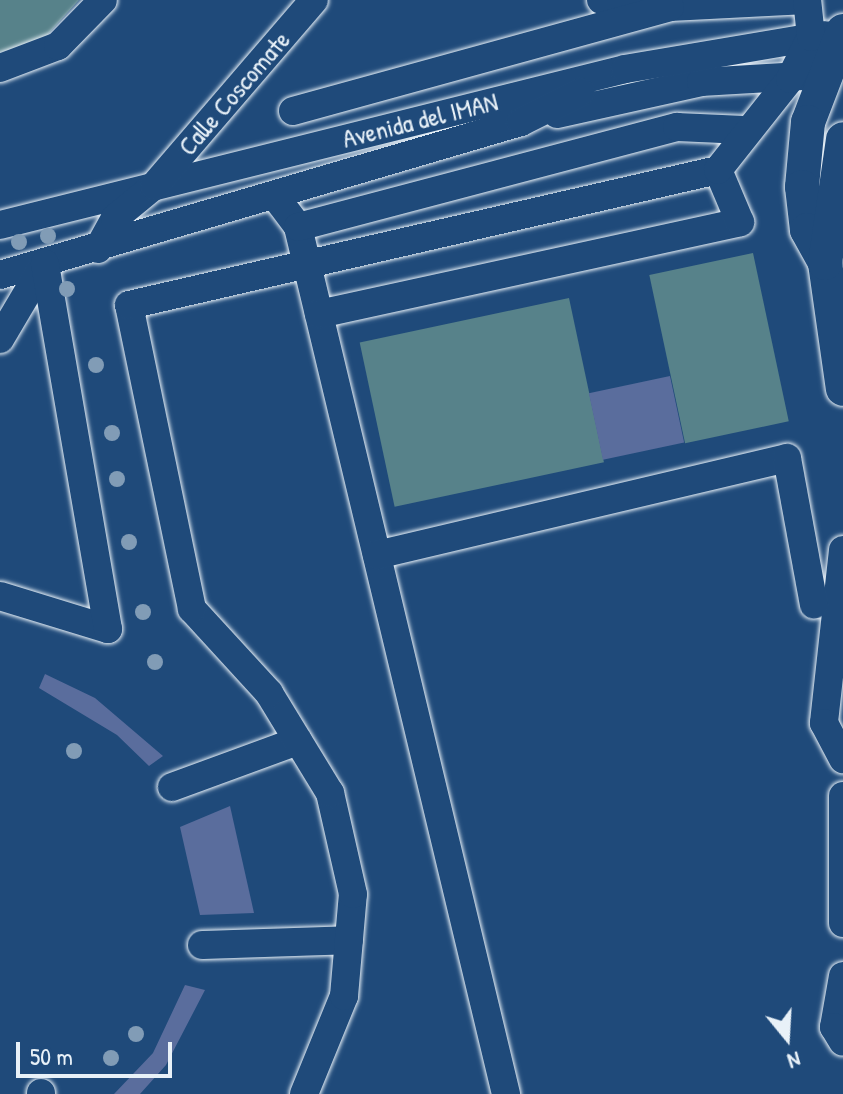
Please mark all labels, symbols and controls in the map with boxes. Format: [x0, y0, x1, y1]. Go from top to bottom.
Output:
street label: Calle Coscomate [172, 24, 296, 162]
street label: Avenida del IMAN [339, 86, 501, 154]
north arrow [747, 998, 827, 1078]
scale bar [20, 1026, 176, 1076]
text: 50 m [30, 1040, 73, 1072]
text: N [784, 1045, 805, 1077]

